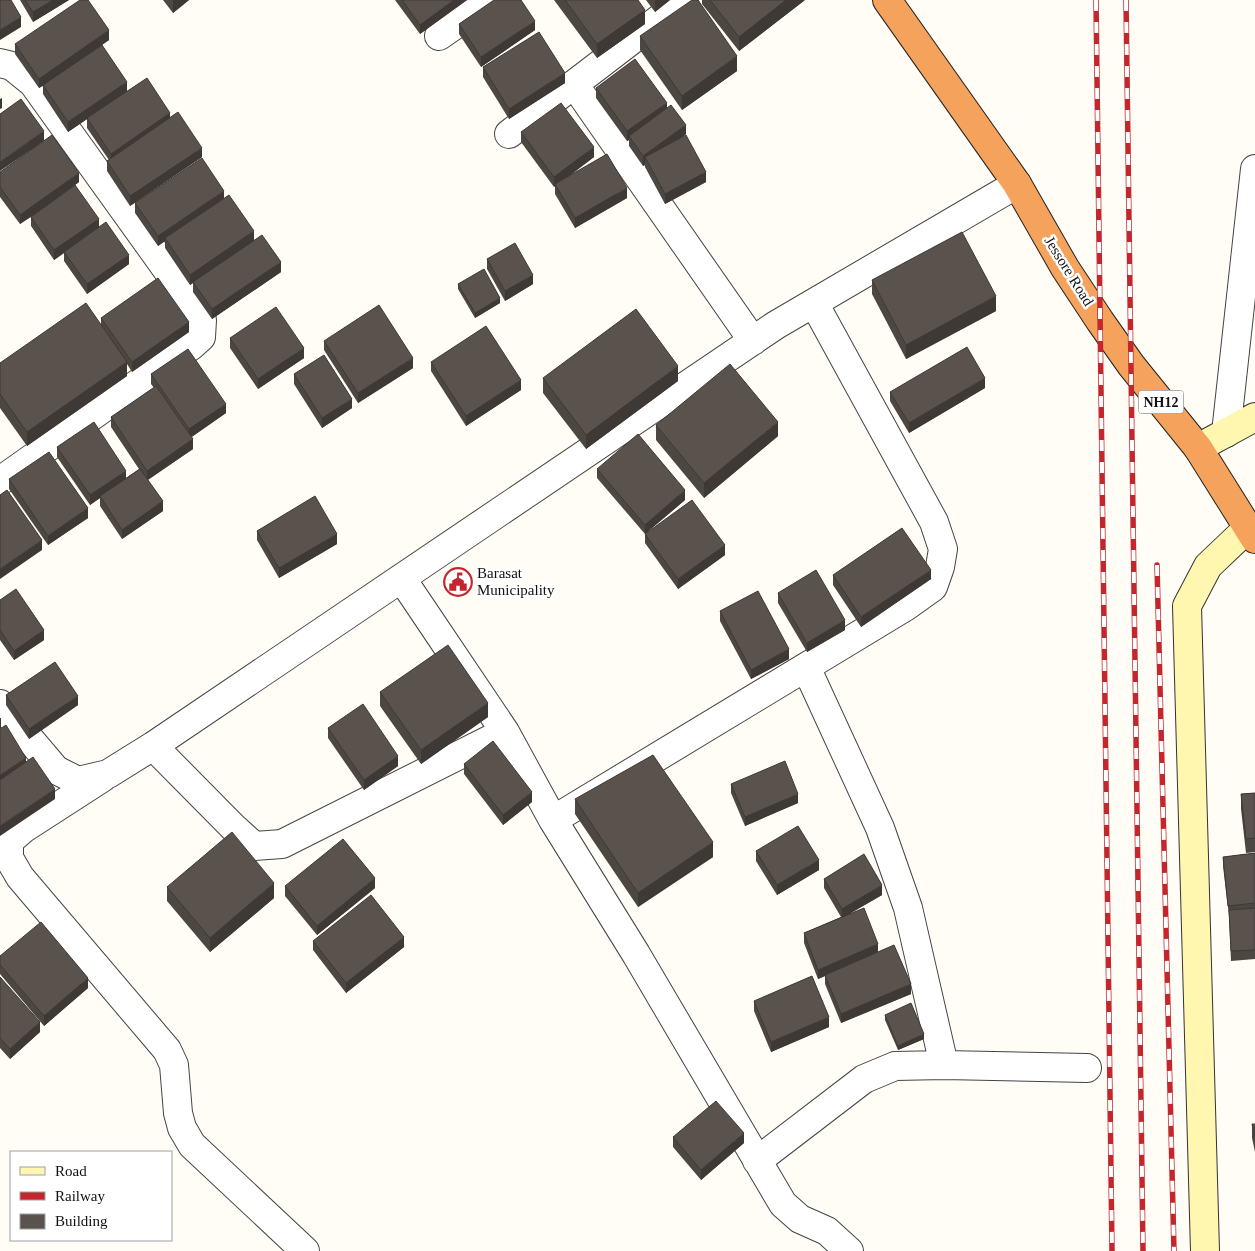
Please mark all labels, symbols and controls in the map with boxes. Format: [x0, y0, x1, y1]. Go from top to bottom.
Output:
street label: Jessore Road [1041, 233, 1097, 309]
road number: NH12 [1138, 391, 1184, 414]
place label: Barasat Municipality [477, 565, 555, 598]
public building icon: Barasat Municipality [443, 567, 473, 597]
legend [10, 1151, 172, 1241]
text: Road [55, 1163, 87, 1179]
text: Railway [55, 1188, 105, 1204]
text: Building [55, 1213, 108, 1229]

